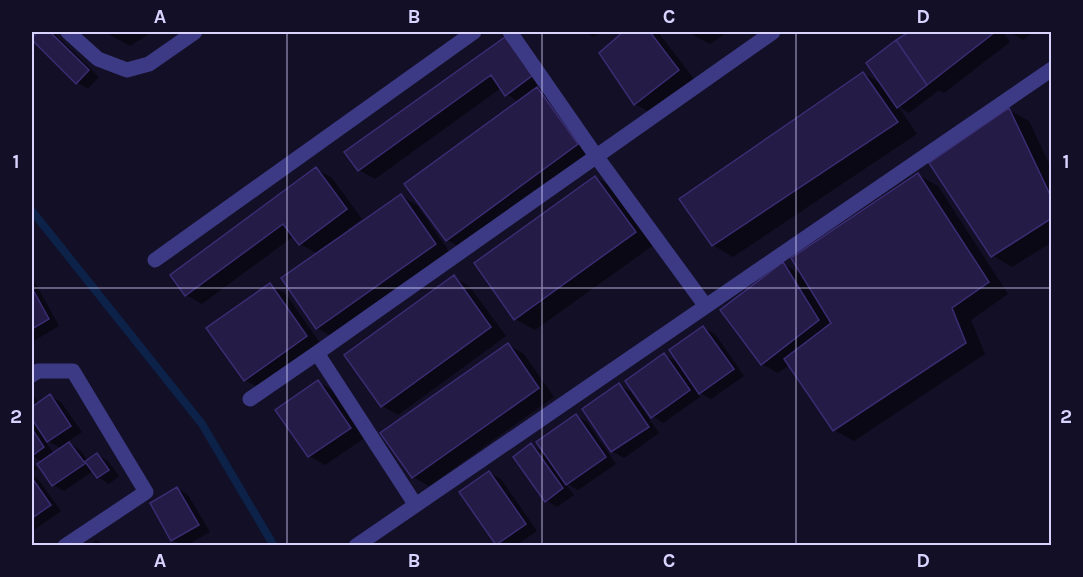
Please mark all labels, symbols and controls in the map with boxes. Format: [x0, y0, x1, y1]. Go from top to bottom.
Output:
text: A [154, 5, 167, 28]
text: B [408, 5, 420, 28]
text: C [663, 5, 675, 28]
text: D [916, 5, 930, 28]
text: 1 [12, 150, 20, 173]
text: 1 [1062, 150, 1070, 173]
text: 2 [10, 405, 22, 428]
text: 2 [1060, 405, 1072, 428]
text: A [154, 549, 167, 572]
text: B [408, 549, 420, 572]
text: C [663, 549, 675, 572]
text: D [916, 549, 930, 572]

